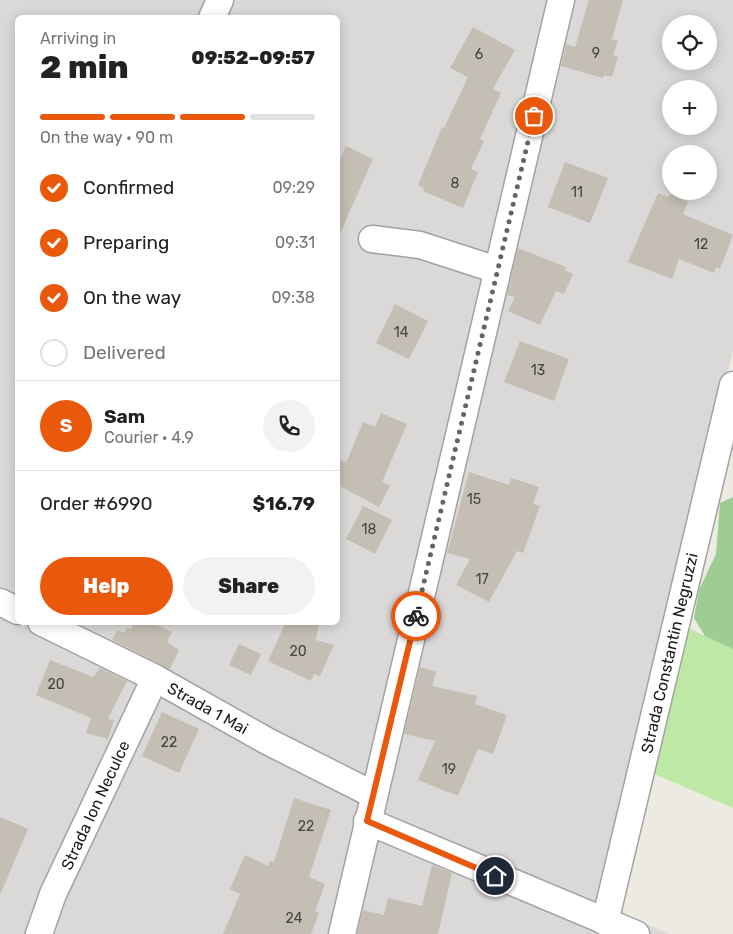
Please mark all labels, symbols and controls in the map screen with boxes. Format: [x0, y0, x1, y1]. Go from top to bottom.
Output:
map controls [662, 15, 717, 200]
button: locate [662, 15, 717, 70]
text: Arriving in [40, 29, 116, 48]
house number: 9 [592, 45, 600, 62]
text: 09:52–09:57 [191, 46, 315, 69]
house number: 6 [475, 46, 483, 63]
text: 2 min [40, 48, 129, 86]
button: + [662, 80, 717, 135]
pin [513, 95, 555, 137]
icon: bag [520, 102, 548, 130]
text: On the way · 90 m [40, 128, 173, 147]
button: − [662, 145, 717, 200]
icon: check [40, 174, 68, 202]
house number: 8 [451, 175, 460, 192]
text: Confirmed [83, 176, 174, 199]
text: 09:29 [272, 178, 315, 197]
house number: 11 [571, 184, 583, 201]
icon: check [40, 229, 68, 257]
text: Preparing [83, 231, 169, 254]
text: 09:31 [275, 233, 315, 252]
house number: 12 [694, 236, 708, 253]
icon: check [40, 284, 68, 312]
text: On the way [83, 286, 181, 309]
text: 09:38 [271, 288, 315, 307]
house number: 14 [394, 324, 409, 341]
text: Delivered [83, 341, 166, 364]
house number: 13 [531, 362, 545, 379]
button: phone [263, 400, 315, 452]
text: Sam [104, 405, 145, 428]
text: S [60, 414, 72, 437]
text: Courier · 4.9 [104, 428, 194, 447]
house number: 15 [467, 491, 481, 508]
text: Order #6990 [40, 492, 153, 515]
text: $16.79 [253, 492, 315, 515]
house number: 18 [362, 521, 377, 538]
street label: Strada Constantin Negruzzi [637, 551, 702, 755]
button: Help [40, 557, 173, 615]
button: Share [183, 557, 315, 615]
house number: 17 [475, 571, 489, 588]
courier [391, 591, 441, 641]
icon: bike [402, 602, 430, 630]
house number: 20 [289, 643, 307, 660]
house number: 20 [47, 676, 65, 693]
street label: Strada 1 Mai [164, 678, 251, 738]
house number: 22 [161, 734, 177, 751]
street label: Strada Ion Neculce [57, 737, 134, 873]
house number: 19 [442, 761, 456, 778]
house number: 22 [298, 818, 314, 835]
pin [474, 855, 516, 897]
icon: home [481, 862, 509, 890]
house number: 24 [286, 910, 303, 927]

